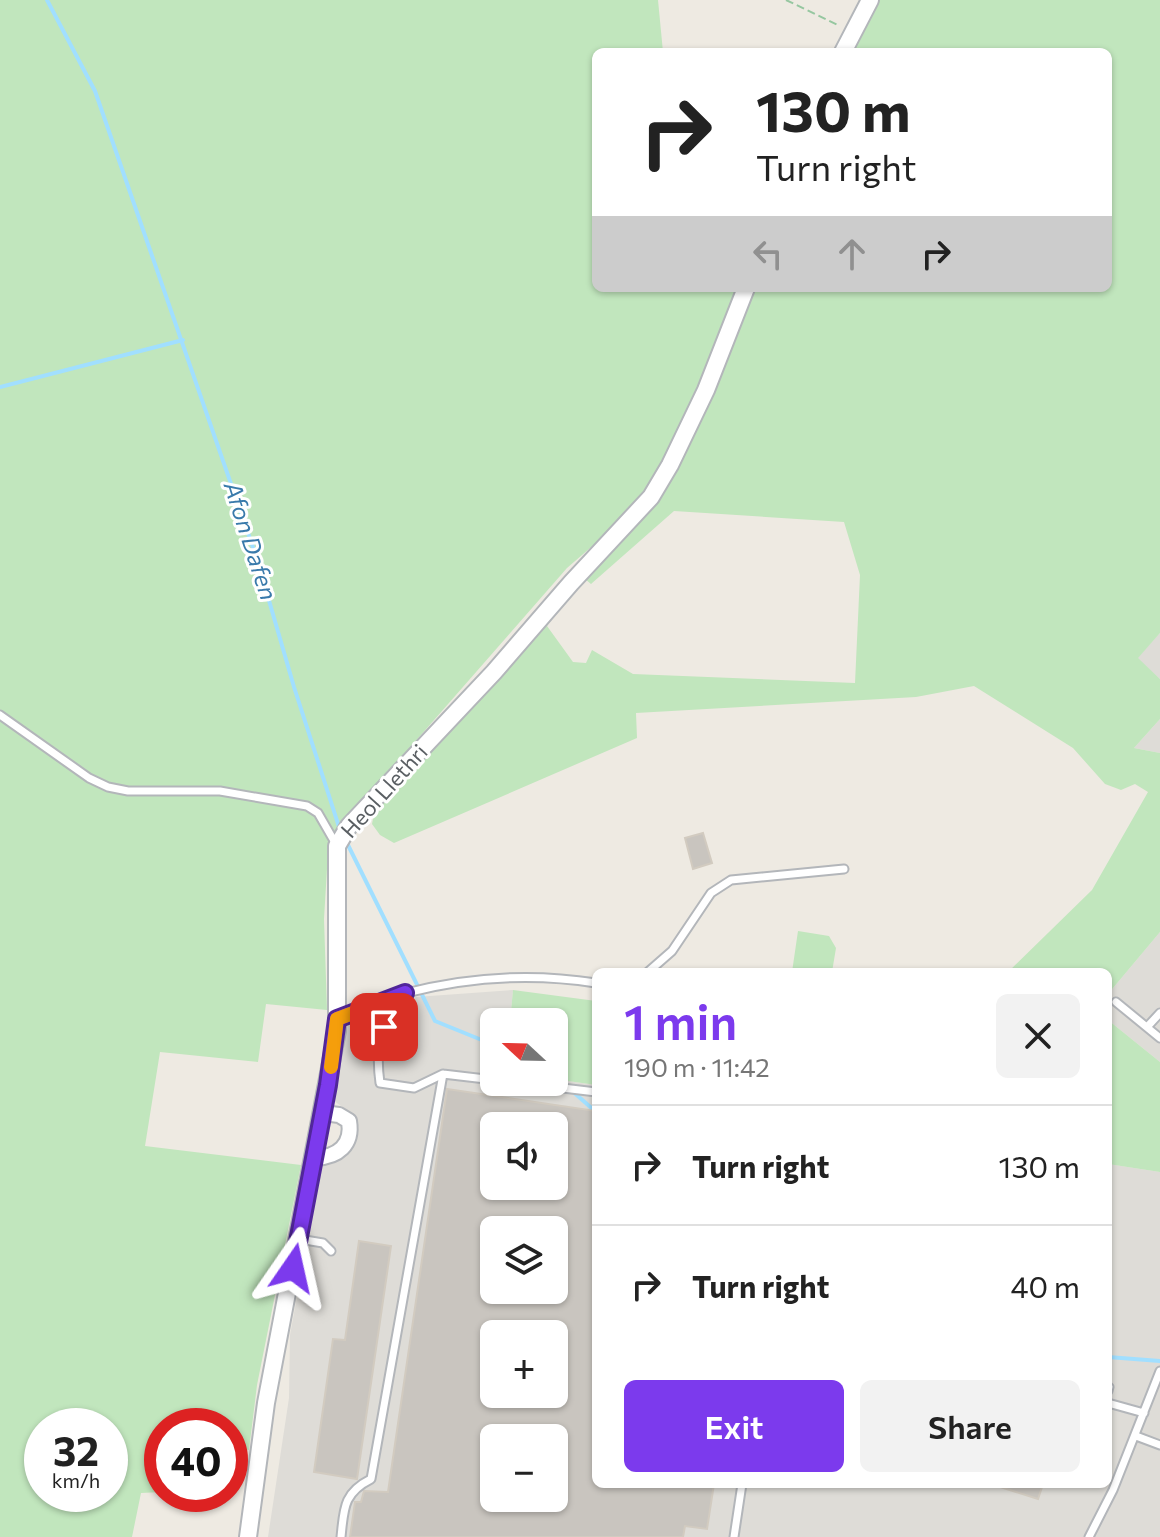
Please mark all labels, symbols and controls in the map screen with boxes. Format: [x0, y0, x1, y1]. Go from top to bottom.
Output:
text: 130 m [756, 75, 911, 144]
icon: right [624, 80, 728, 184]
text: Turn right [756, 144, 917, 188]
icon: left [746, 232, 790, 276]
icon: ahead [830, 232, 874, 276]
icon: right [914, 232, 958, 276]
water label: Afon Dafen [218, 477, 284, 604]
street label: Heol Llethri [335, 738, 433, 843]
text: 1 min [624, 991, 737, 1050]
pin [350, 993, 418, 1061]
button: close [996, 994, 1080, 1078]
icon: arrive [362, 1005, 406, 1049]
north arrow [480, 1008, 568, 1096]
map controls [480, 1008, 568, 1512]
text: 190 m · 11:42 [624, 1051, 770, 1082]
button: sound [480, 1112, 568, 1200]
icon: right [624, 1143, 668, 1187]
text: Turn right [692, 1147, 829, 1184]
text: 130 m [999, 1147, 1080, 1184]
button: layers [480, 1216, 568, 1304]
position arrow [251, 1226, 335, 1310]
icon: right [624, 1263, 668, 1307]
text: Turn right [692, 1267, 829, 1304]
text: 40 m [1011, 1267, 1080, 1304]
button: + [480, 1320, 568, 1408]
button: Exit [624, 1380, 844, 1472]
button: Share [860, 1380, 1080, 1472]
speed limit sign: 40 [144, 1408, 248, 1512]
button: − [480, 1424, 568, 1512]
text: 32 [53, 1425, 99, 1474]
text: km/h [52, 1468, 100, 1492]

